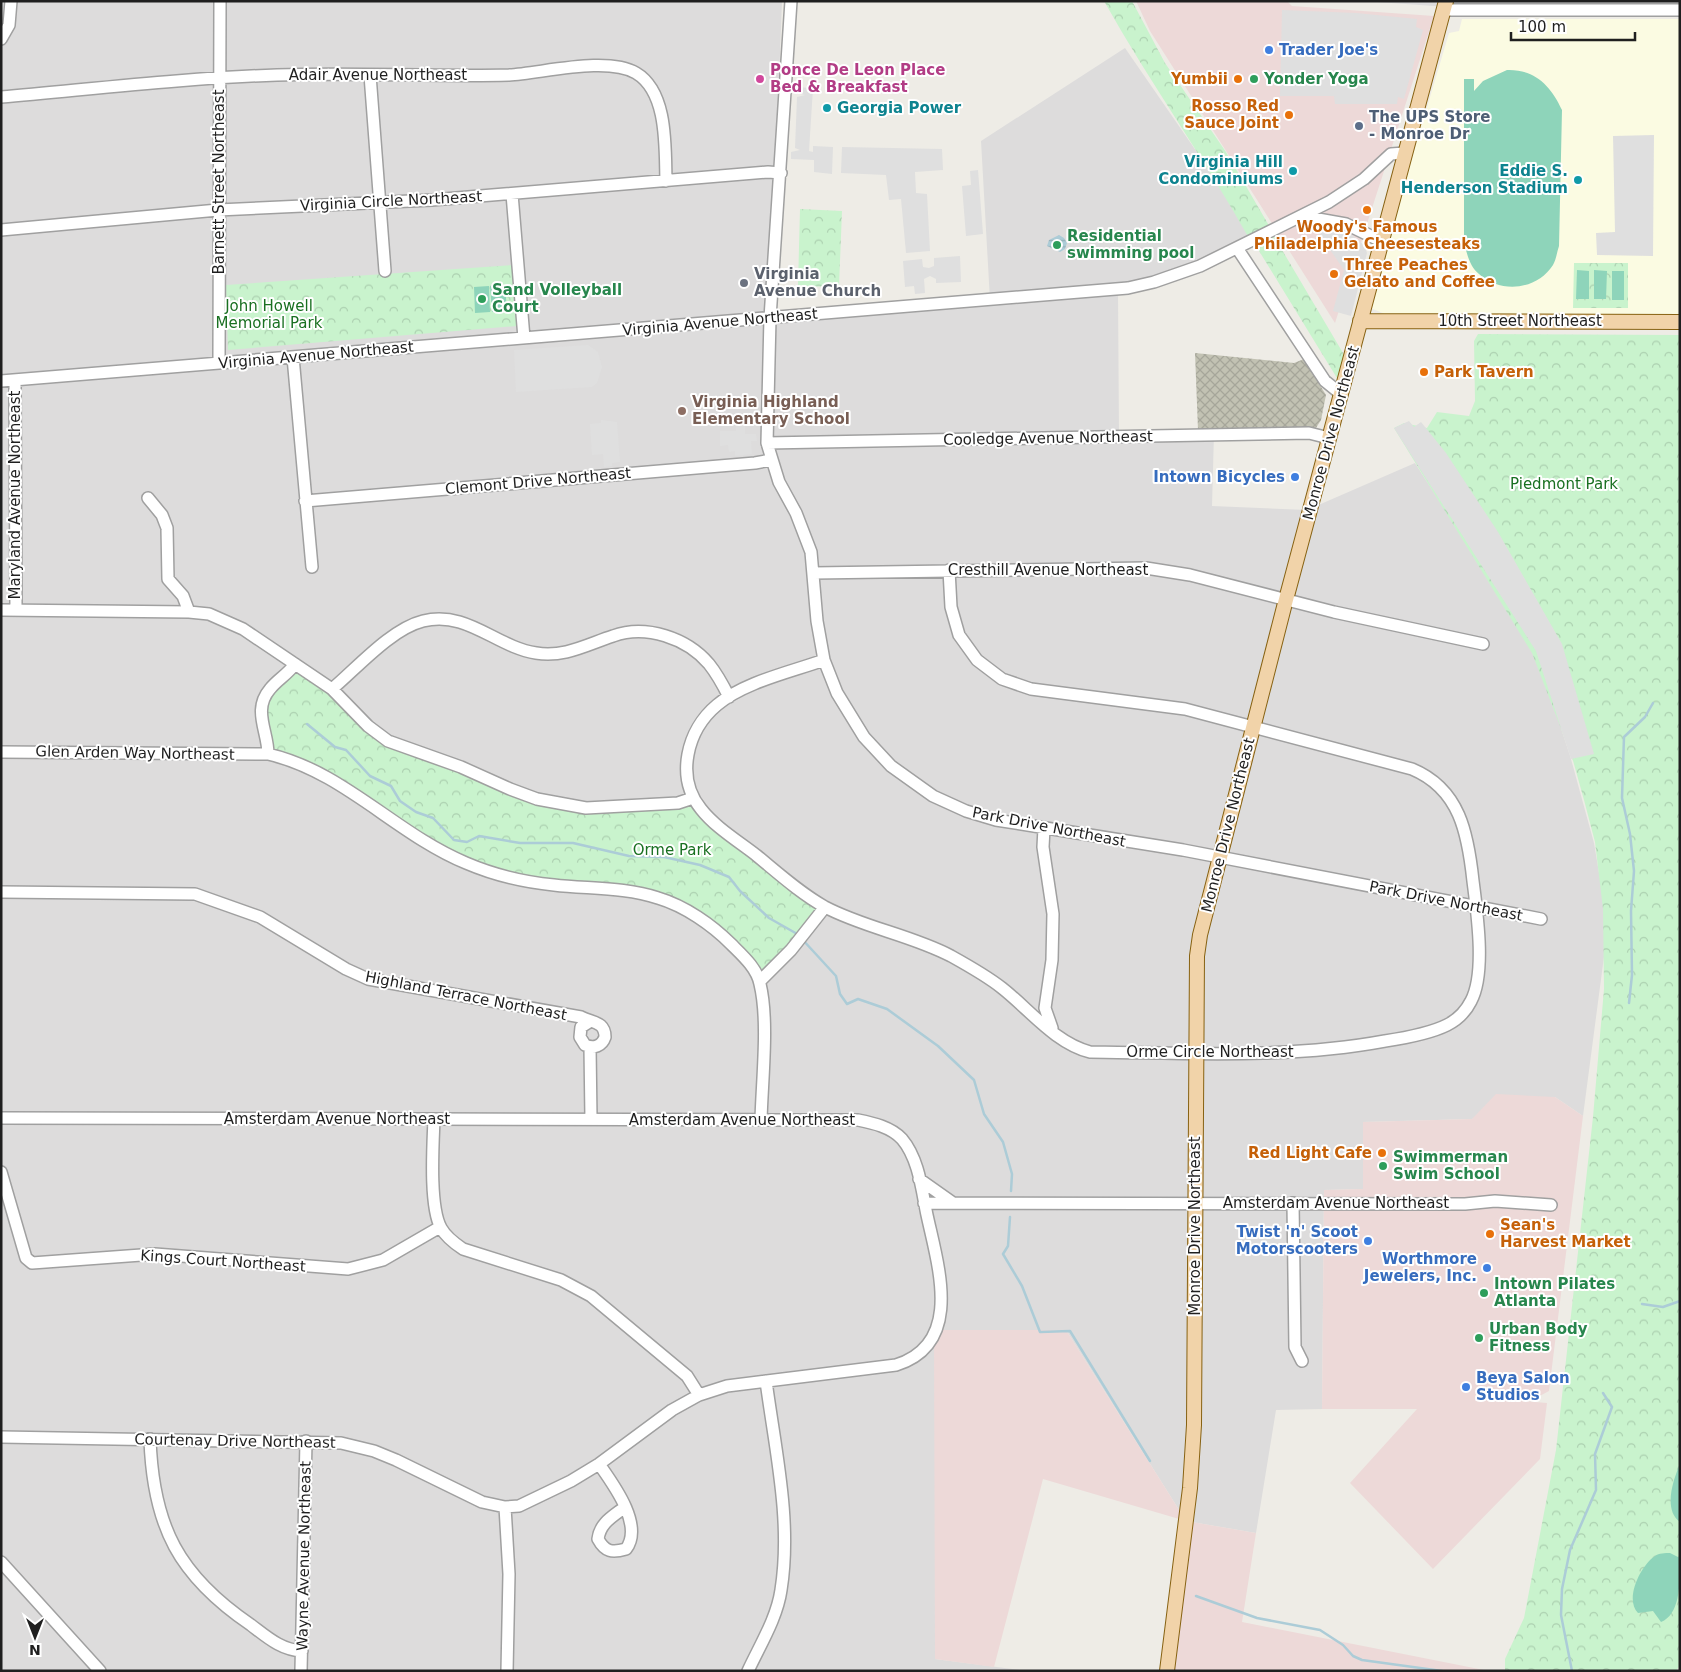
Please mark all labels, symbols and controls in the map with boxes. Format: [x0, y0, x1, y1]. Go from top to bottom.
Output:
scale bar [1511, 10, 1635, 42]
text: 100 m [1518, 18, 1566, 36]
place label: Trader Joe's [1279, 41, 1378, 59]
marker: Trader Joe's [1263, 44, 1275, 56]
place label: Ponce De Leon Place Bed & Breakfast [770, 61, 945, 96]
street label: Adair Avenue Northeast [289, 66, 467, 84]
place label: Yumbii [1170, 70, 1228, 88]
place label: Yonder Yoga [1263, 70, 1369, 88]
marker: Ponce De Leon Place Bed & Breakfast [754, 73, 766, 85]
marker: Yumbii [1232, 73, 1244, 85]
marker: Yonder Yoga [1248, 73, 1260, 85]
street label: Barnett Street Northeast [210, 89, 228, 275]
place label: Rosso Red Sauce Joint [1184, 97, 1279, 132]
place label: Georgia Power [837, 99, 962, 117]
marker: Georgia Power [821, 102, 833, 114]
place label: The UPS Store - Monroe Dr [1369, 108, 1490, 143]
marker: Rosso Red Sauce Joint [1283, 109, 1295, 121]
marker: The UPS Store - Monroe Dr [1353, 120, 1365, 132]
place label: Virginia Hill Condominiums [1158, 153, 1283, 188]
place label: Eddie S. Henderson Stadium [1401, 162, 1568, 197]
marker: Virginia Hill Condominiums [1287, 165, 1299, 177]
marker: Eddie S. Henderson Stadium [1572, 174, 1584, 186]
street label: Virginia Circle Northeast [300, 187, 483, 215]
marker: Woody's Famous Philadelphia Cheesesteaks [1361, 204, 1373, 216]
place label: Woody's Famous Philadelphia Cheesesteaks [1254, 218, 1480, 253]
place label: Residential swimming pool [1067, 227, 1194, 262]
marker: Residential swimming pool [1051, 239, 1063, 251]
place label: Three Peaches Gelato and Coffee [1344, 256, 1495, 291]
place label: Virginia Avenue Church [754, 265, 881, 300]
marker: Three Peaches Gelato and Coffee [1328, 268, 1340, 280]
marker: Virginia Avenue Church [738, 277, 750, 289]
place label: Sand Volleyball Court [492, 281, 622, 316]
marker: Sand Volleyball Court [476, 293, 488, 305]
park label: John Howell Memorial Park [216, 297, 323, 332]
street label: Virginia Avenue Northeast [622, 304, 818, 340]
street label: 10th Street Northeast [1438, 312, 1602, 330]
street label: Virginia Avenue Northeast [218, 337, 414, 373]
street label: Monroe Drive Northeast [1299, 344, 1363, 522]
place label: Park Tavern [1434, 363, 1534, 381]
marker: Park Tavern [1418, 366, 1430, 378]
street label: Maryland Avenue Northeast [6, 390, 24, 599]
place label: Virginia Highland Elementary School [692, 393, 850, 428]
marker: Virginia Highland Elementary School [676, 405, 688, 417]
street label: Cooledge Avenue Northeast [943, 427, 1153, 449]
street label: Clemont Drive Northeast [444, 464, 632, 498]
place label: Intown Bicycles [1153, 468, 1285, 486]
marker: Intown Bicycles [1289, 471, 1301, 483]
park label: Piedmont Park [1510, 475, 1618, 493]
street label: Cresthill Avenue Northeast [948, 561, 1148, 579]
street label: Monroe Drive Northeast [1198, 736, 1258, 914]
street label: Glen Arden Way Northeast [35, 742, 235, 764]
street label: Park Drive Northeast [971, 803, 1127, 851]
park label: Orme Park [633, 841, 712, 859]
street label: Park Drive Northeast [1368, 877, 1524, 925]
street label: Highland Terrace Northeast [364, 968, 568, 1024]
street label: Orme Circle Northeast [1126, 1043, 1294, 1061]
street label: Amsterdam Avenue Northeast [224, 1110, 450, 1128]
street label: Amsterdam Avenue Northeast [629, 1111, 855, 1129]
street label: Monroe Drive Northeast [1186, 1136, 1204, 1316]
place label: Red Light Cafe [1248, 1144, 1372, 1162]
marker: Red Light Cafe [1376, 1147, 1388, 1159]
place label: Swimmerman Swim School [1393, 1148, 1508, 1183]
marker: Swimmerman Swim School [1377, 1160, 1389, 1172]
street label: Amsterdam Avenue Northeast [1223, 1194, 1449, 1212]
place label: Sean's Harvest Market [1500, 1216, 1631, 1251]
place label: Twist 'n' Scoot Motorscooters [1236, 1223, 1358, 1258]
marker: Sean's Harvest Market [1484, 1228, 1496, 1240]
marker: Twist 'n' Scoot Motorscooters [1362, 1235, 1374, 1247]
street label: Kings Court Northeast [140, 1246, 306, 1276]
place label: Worthmore Jewelers, Inc. [1363, 1250, 1477, 1285]
marker: Worthmore Jewelers, Inc. [1481, 1262, 1493, 1274]
place label: Intown Pilates Atlanta [1494, 1275, 1615, 1310]
marker: Intown Pilates Atlanta [1478, 1287, 1490, 1299]
place label: Urban Body Fitness [1489, 1320, 1588, 1355]
marker: Urban Body Fitness [1473, 1332, 1485, 1344]
place label: Beya Salon Studios [1476, 1369, 1570, 1404]
marker: Beya Salon Studios [1460, 1381, 1472, 1393]
street label: Courtenay Drive Northeast [134, 1430, 336, 1452]
street label: Wayne Avenue Northeast [293, 1461, 315, 1651]
north arrow [10, 1612, 60, 1662]
text: N [29, 1642, 41, 1658]

